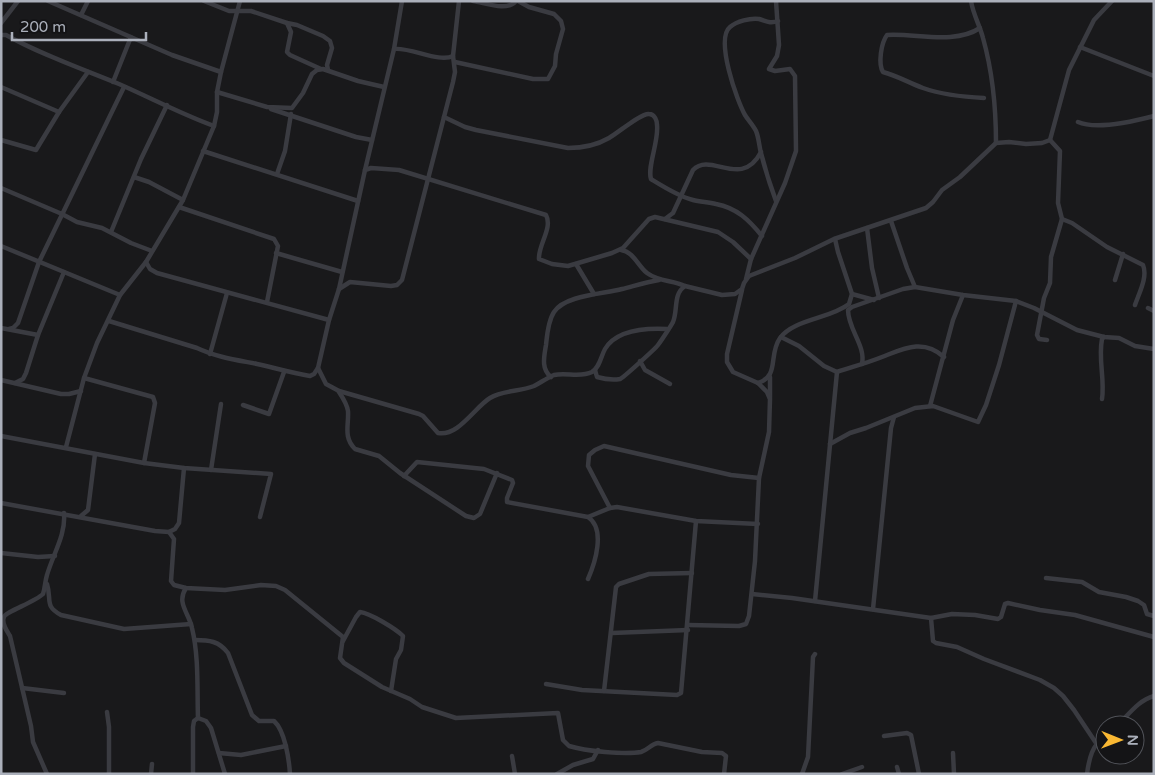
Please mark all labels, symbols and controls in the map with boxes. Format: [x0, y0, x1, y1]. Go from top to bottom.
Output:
scale bar [12, 10, 146, 42]
text: 200 m [20, 18, 66, 36]
north arrow [1095, 715, 1145, 765]
text: N [1124, 734, 1141, 746]

